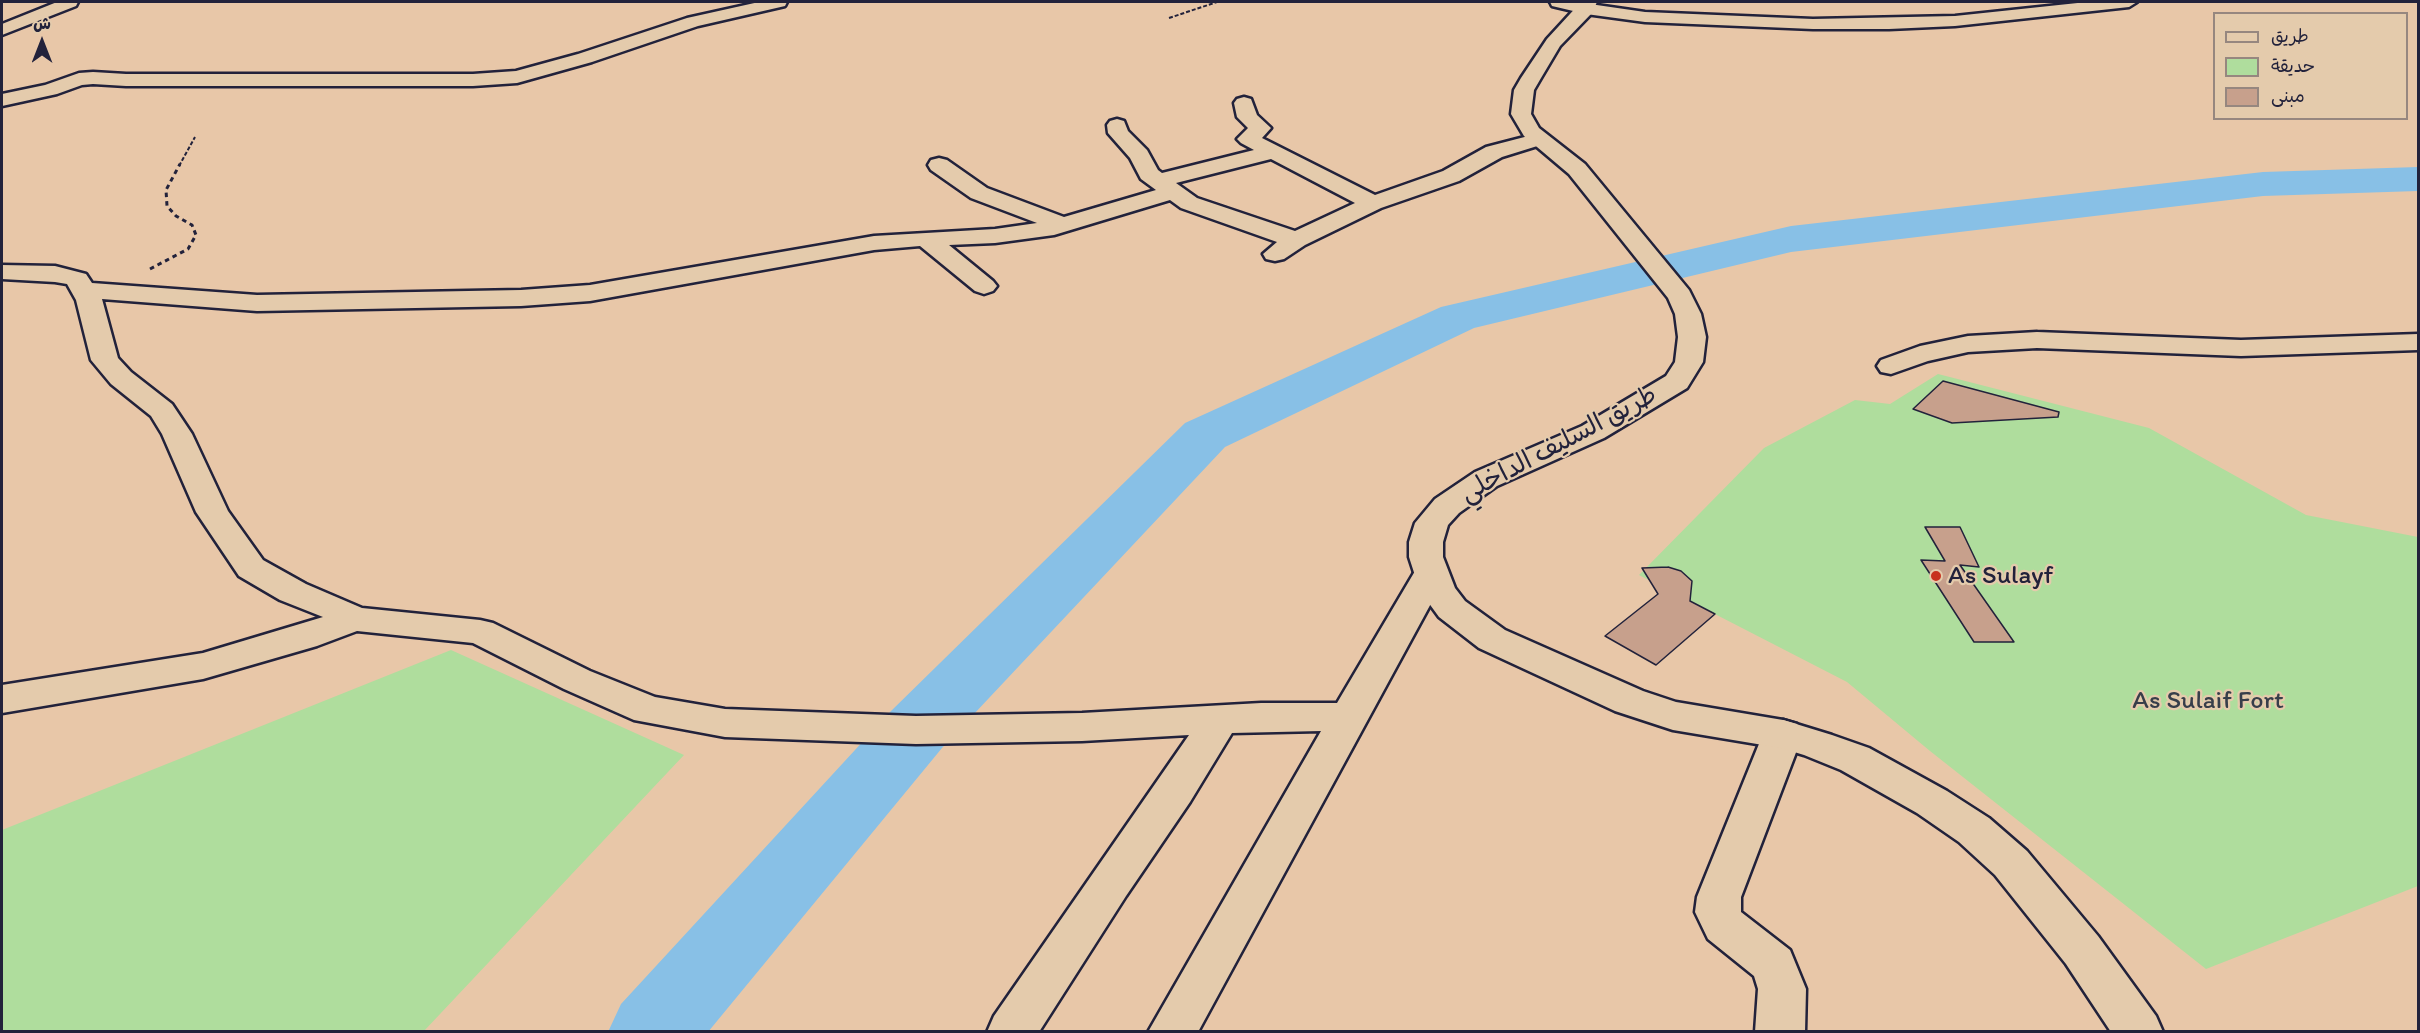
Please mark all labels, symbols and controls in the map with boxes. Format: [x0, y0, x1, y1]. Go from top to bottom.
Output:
north arrow [12, 12, 72, 72]
legend [2213, 12, 2408, 120]
text: ش [33, 14, 51, 33]
text: طريق [2271, 25, 2309, 47]
text: حديقة [2271, 55, 2315, 77]
text: مبنى [2271, 85, 2305, 107]
street label: طريق السليف الداخلي [1455, 380, 1663, 510]
place label: As Sulayf [1948, 560, 2053, 592]
marker: As Sulayf [1929, 569, 1943, 583]
park label: As Sulaif Fort [2132, 685, 2284, 717]

